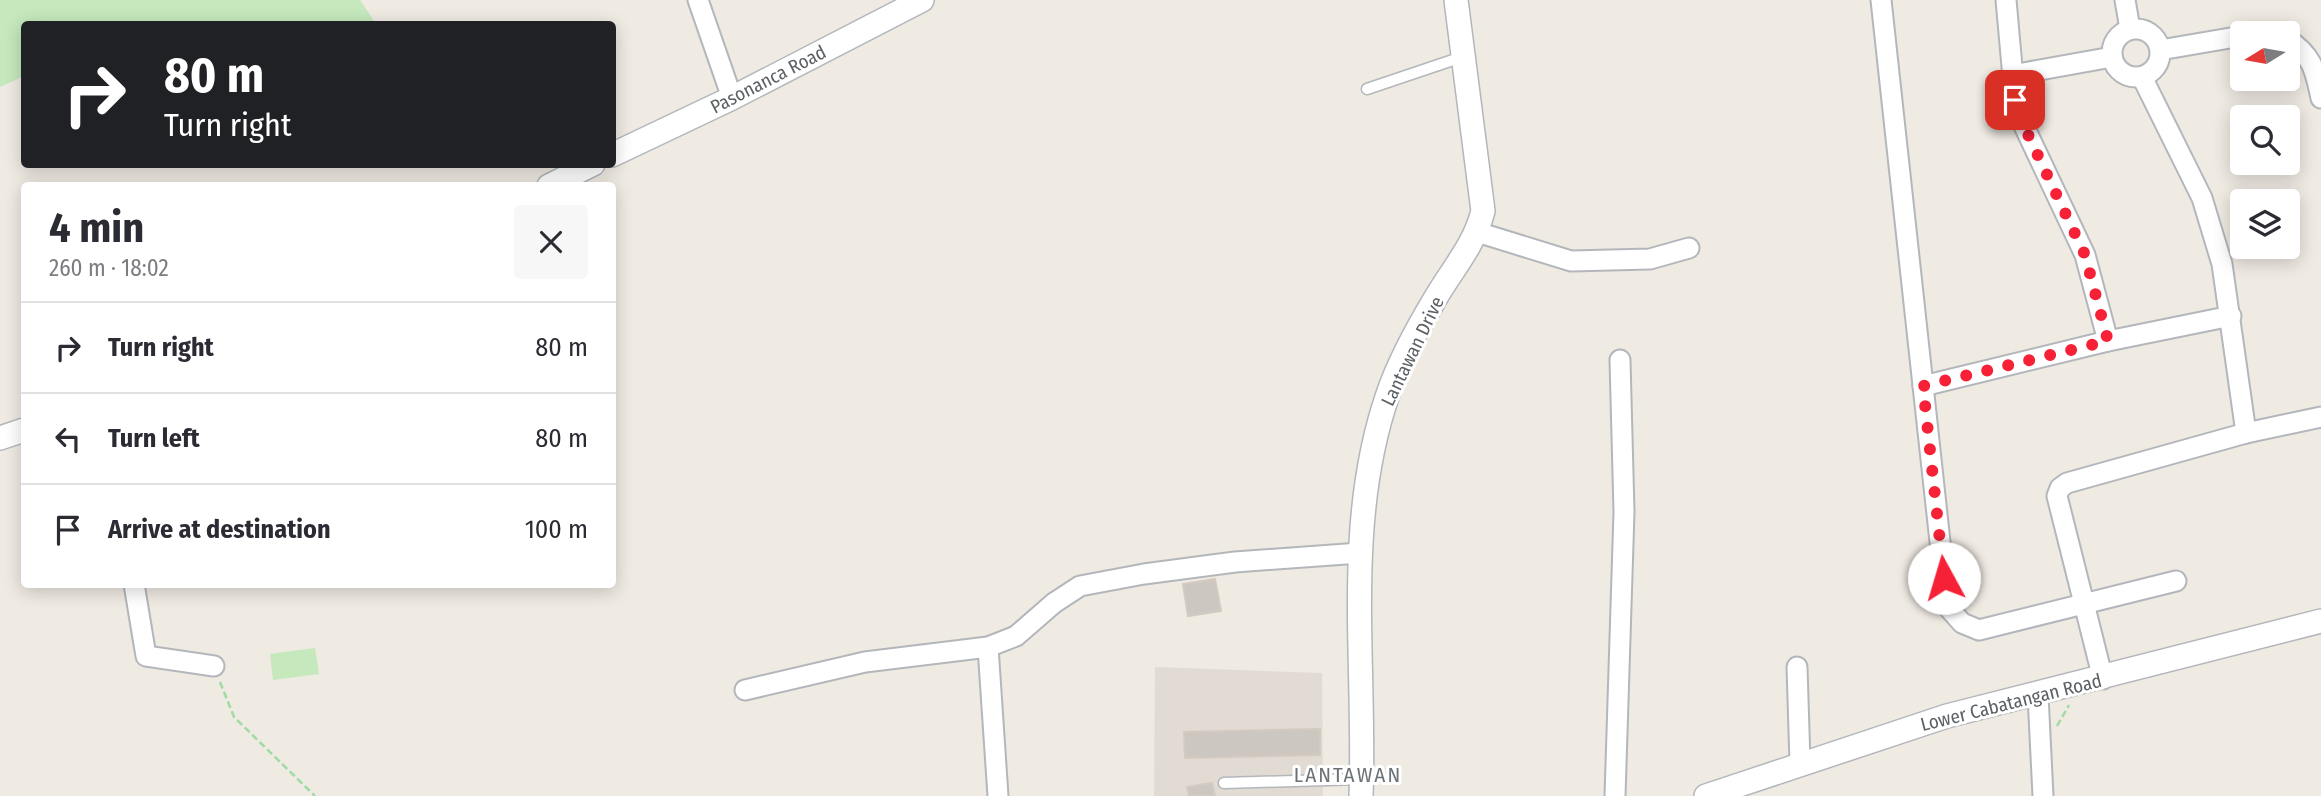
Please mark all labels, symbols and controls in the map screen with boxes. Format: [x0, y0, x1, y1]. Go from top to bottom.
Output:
north arrow [2230, 21, 2300, 91]
map controls [2230, 21, 2300, 259]
street label: Pasonanca Road [707, 40, 830, 118]
text: 80 m [164, 46, 264, 105]
icon: right [49, 49, 140, 140]
pin [1985, 70, 2045, 130]
icon: arrive [1996, 81, 2034, 119]
button: search [2230, 105, 2300, 175]
text: Turn right [164, 106, 291, 144]
button: layers [2230, 189, 2300, 259]
text: 4 min [49, 203, 144, 253]
button: close [514, 205, 588, 279]
text: 260 m · 18:02 [49, 254, 169, 282]
street label: Lantawan Drive [1376, 293, 1449, 410]
icon: right [49, 329, 87, 367]
text: Turn right [108, 332, 214, 363]
text: 80 m [535, 332, 588, 363]
icon: left [49, 420, 87, 458]
text: Turn left [108, 423, 200, 454]
text: 80 m [535, 423, 588, 454]
icon: arrive [49, 511, 87, 549]
text: Arrive at destination [108, 514, 331, 545]
text: 100 m [525, 514, 588, 545]
position arrow [1907, 541, 1981, 615]
street label: Lower Cabatangan Road [1918, 669, 2104, 736]
district label: LANTAWAN [1294, 762, 1402, 788]

